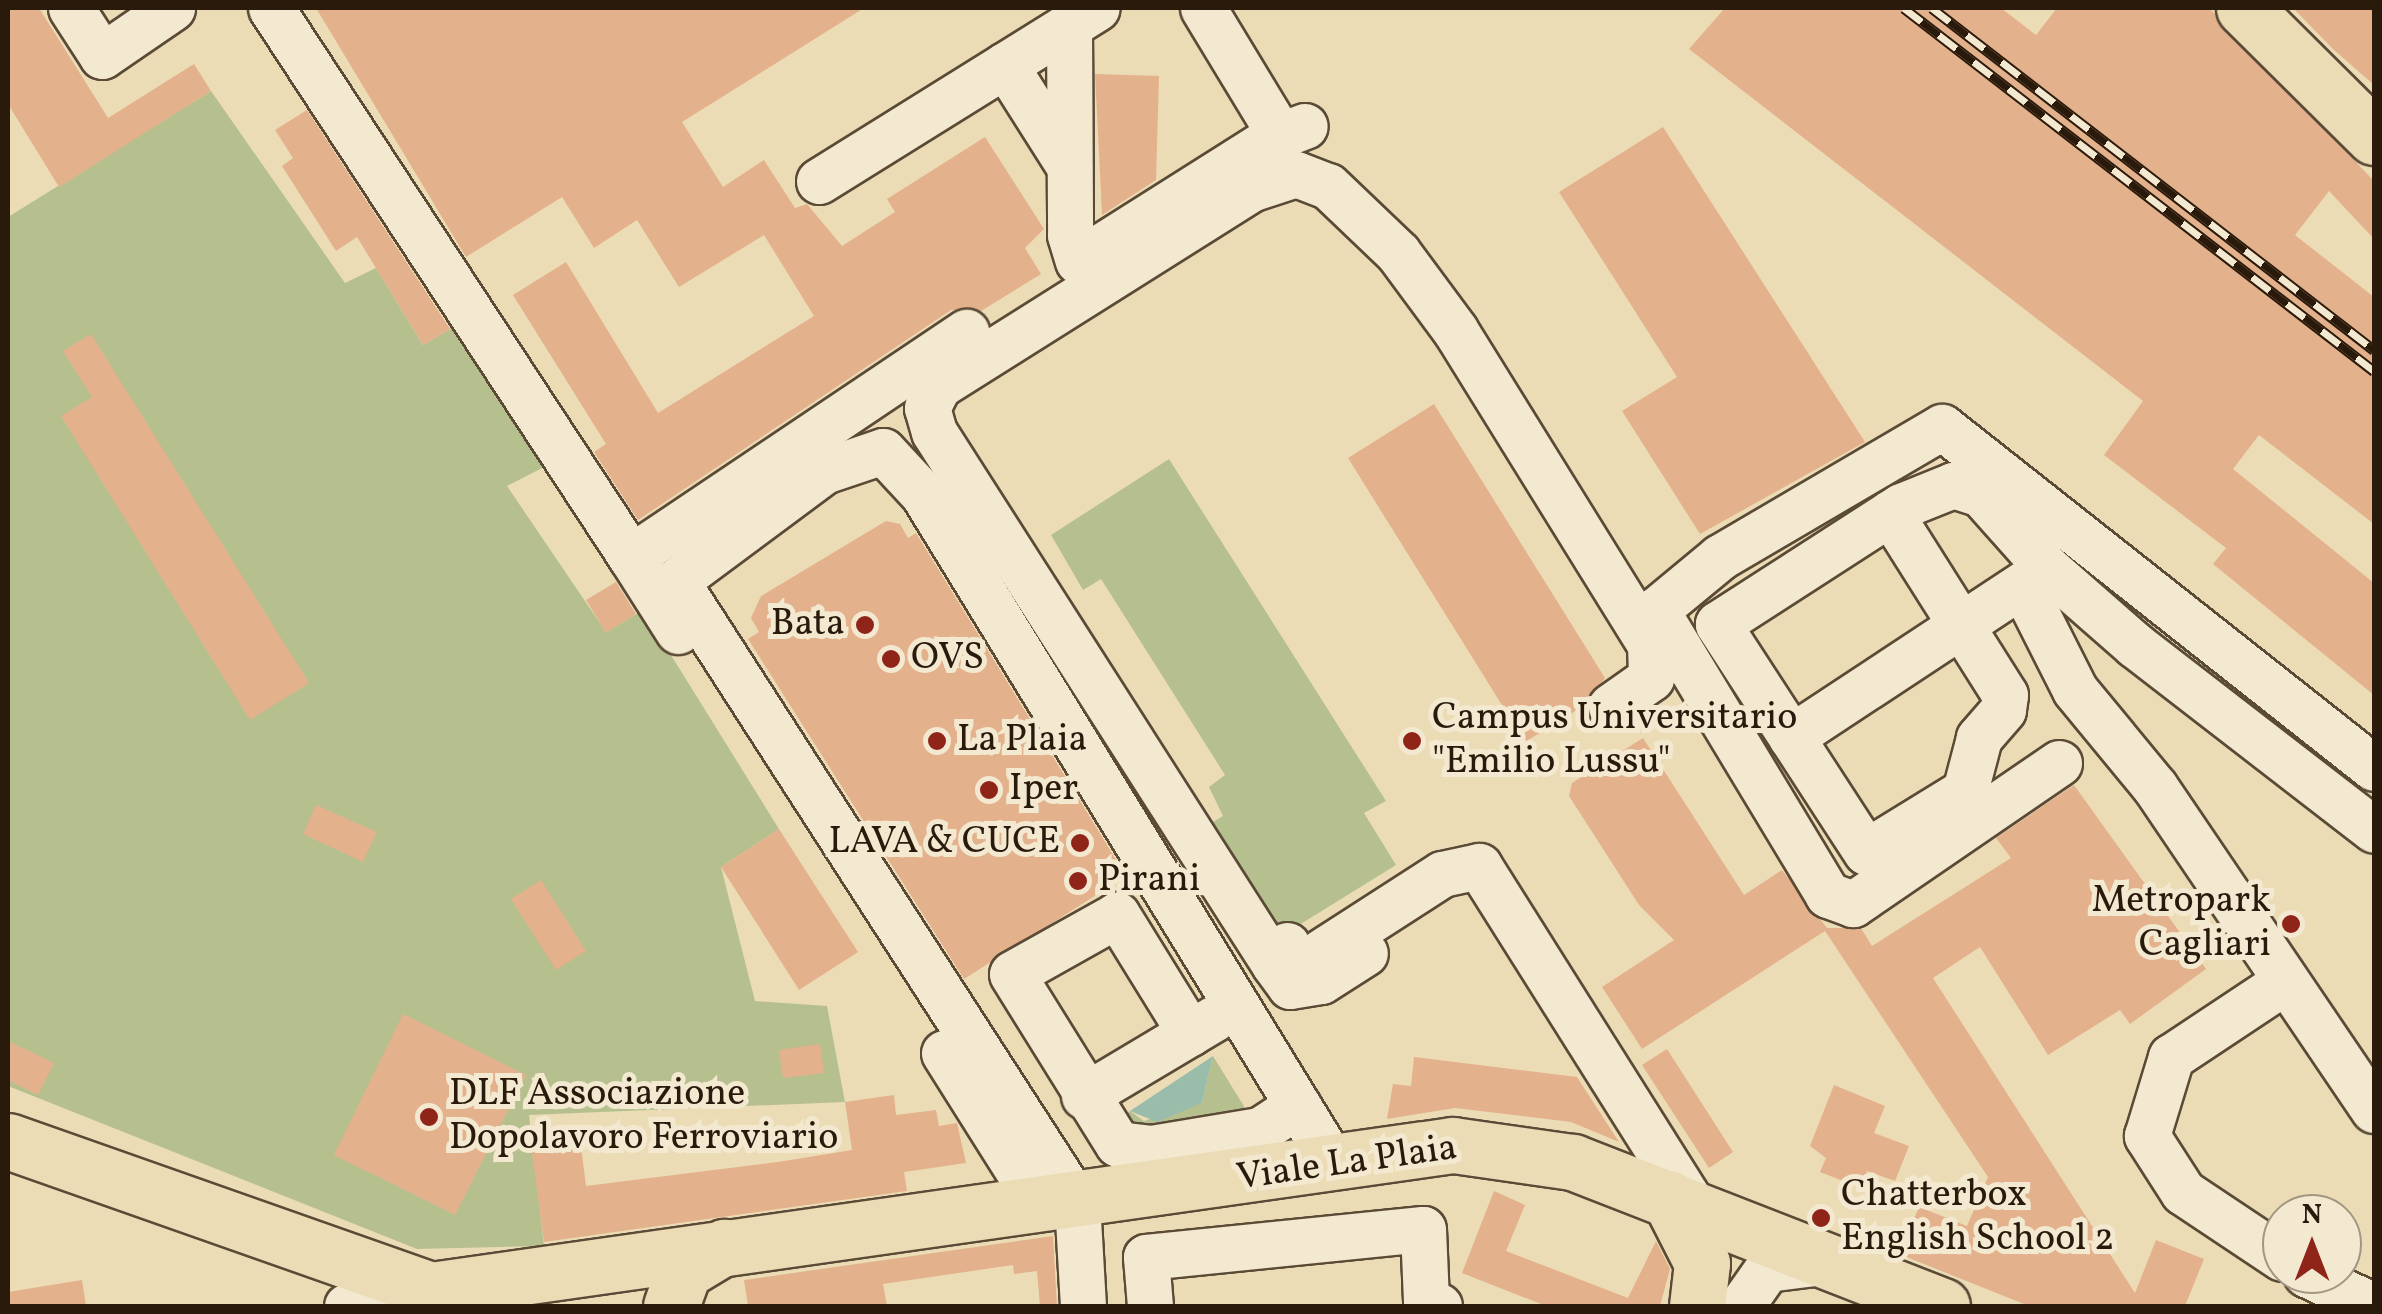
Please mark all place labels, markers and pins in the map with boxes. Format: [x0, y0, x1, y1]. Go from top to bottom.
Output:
place label: Bata [771, 602, 845, 648]
marker: Bata [854, 614, 876, 636]
place label: OVS [911, 636, 984, 682]
marker: OVS [880, 648, 902, 670]
place label: Campus Universitario "Emilio Lussu" [1432, 696, 1797, 786]
place label: La Plaia [957, 718, 1088, 764]
marker: La Plaia [926, 730, 948, 752]
marker: Campus Universitario "Emilio Lussu" [1401, 730, 1423, 752]
place label: Iper [1009, 767, 1078, 813]
marker: Iper [978, 779, 1000, 801]
place label: LAVA & CUCE [828, 820, 1060, 866]
marker: LAVA & CUCE [1069, 832, 1091, 854]
place label: Pirani [1098, 858, 1200, 904]
marker: Pirani [1067, 870, 1089, 892]
place label: Metropark Cagliari [2092, 879, 2271, 968]
marker: Metropark Cagliari [2280, 913, 2302, 935]
place label: DLF Associazione Dopolavoro Ferroviario [449, 1072, 838, 1162]
marker: DLF Associazione Dopolavoro Ferroviario [418, 1106, 440, 1128]
place label: Chatterbox English School 2 [1841, 1173, 2114, 1262]
marker: Chatterbox English School 2 [1810, 1207, 1832, 1229]

